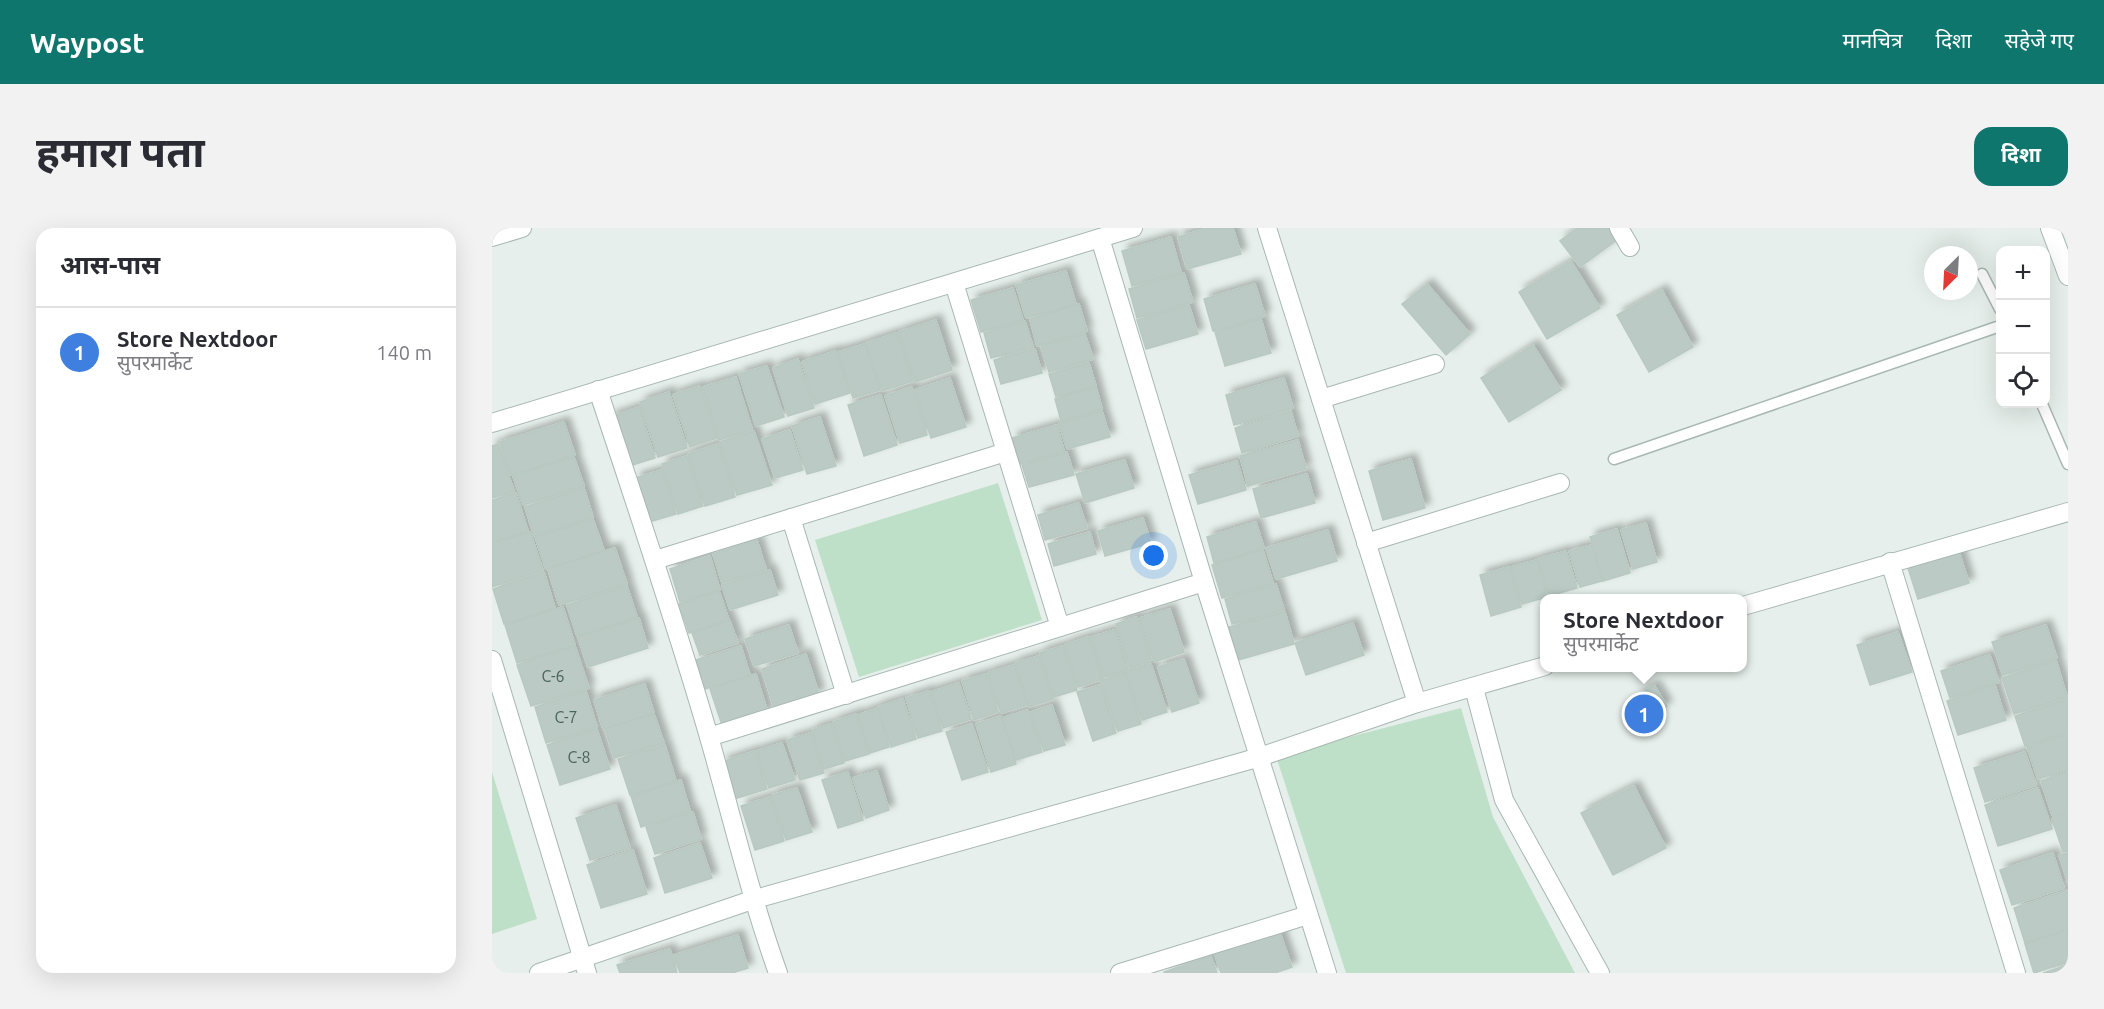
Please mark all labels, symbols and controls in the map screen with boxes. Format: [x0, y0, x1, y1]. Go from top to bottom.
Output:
text: Waypost [30, 27, 144, 58]
text: मानचित्र [1842, 28, 1903, 52]
text: दिशा [1936, 28, 1972, 52]
text: सहेजे गए [2005, 28, 2074, 52]
button: दिशा [1974, 127, 2068, 186]
text: हमारा पता [36, 128, 205, 175]
north arrow [1924, 246, 1978, 300]
map controls [1996, 246, 2050, 408]
button: + [1996, 246, 2050, 300]
text: आस-पास [60, 250, 160, 279]
button: − [1996, 300, 2050, 354]
text: Store Nextdoor [117, 326, 278, 351]
text: 1 [74, 341, 85, 364]
text: 140 m [376, 341, 432, 364]
text: सुपरमार्केट [117, 351, 193, 374]
button: locate [1996, 354, 2050, 408]
your location [1139, 541, 1168, 570]
popup [1540, 594, 1747, 672]
text: Store Nextdoor [1563, 607, 1724, 632]
text: सुपरमार्केट [1563, 632, 1639, 655]
house number: C-6 [541, 667, 565, 685]
pin: 1 [1624, 692, 1664, 736]
house number: C-7 [554, 708, 578, 726]
house number: C-8 [567, 748, 591, 766]

